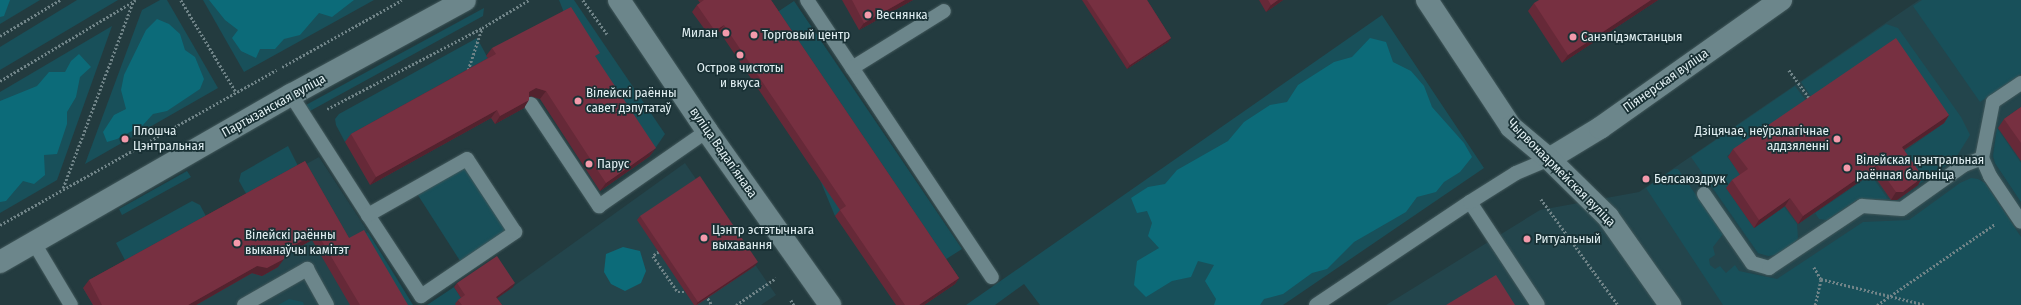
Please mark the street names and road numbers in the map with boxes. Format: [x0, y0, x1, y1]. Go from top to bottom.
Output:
street label: Піянерская вуліца [1620, 46, 1712, 116]
street label: Партызанская вуліца [219, 71, 329, 141]
street label: вуліца Вадапʼянава [686, 105, 760, 201]
street label: Чырвонаармейская вуліца [1504, 116, 1618, 230]

